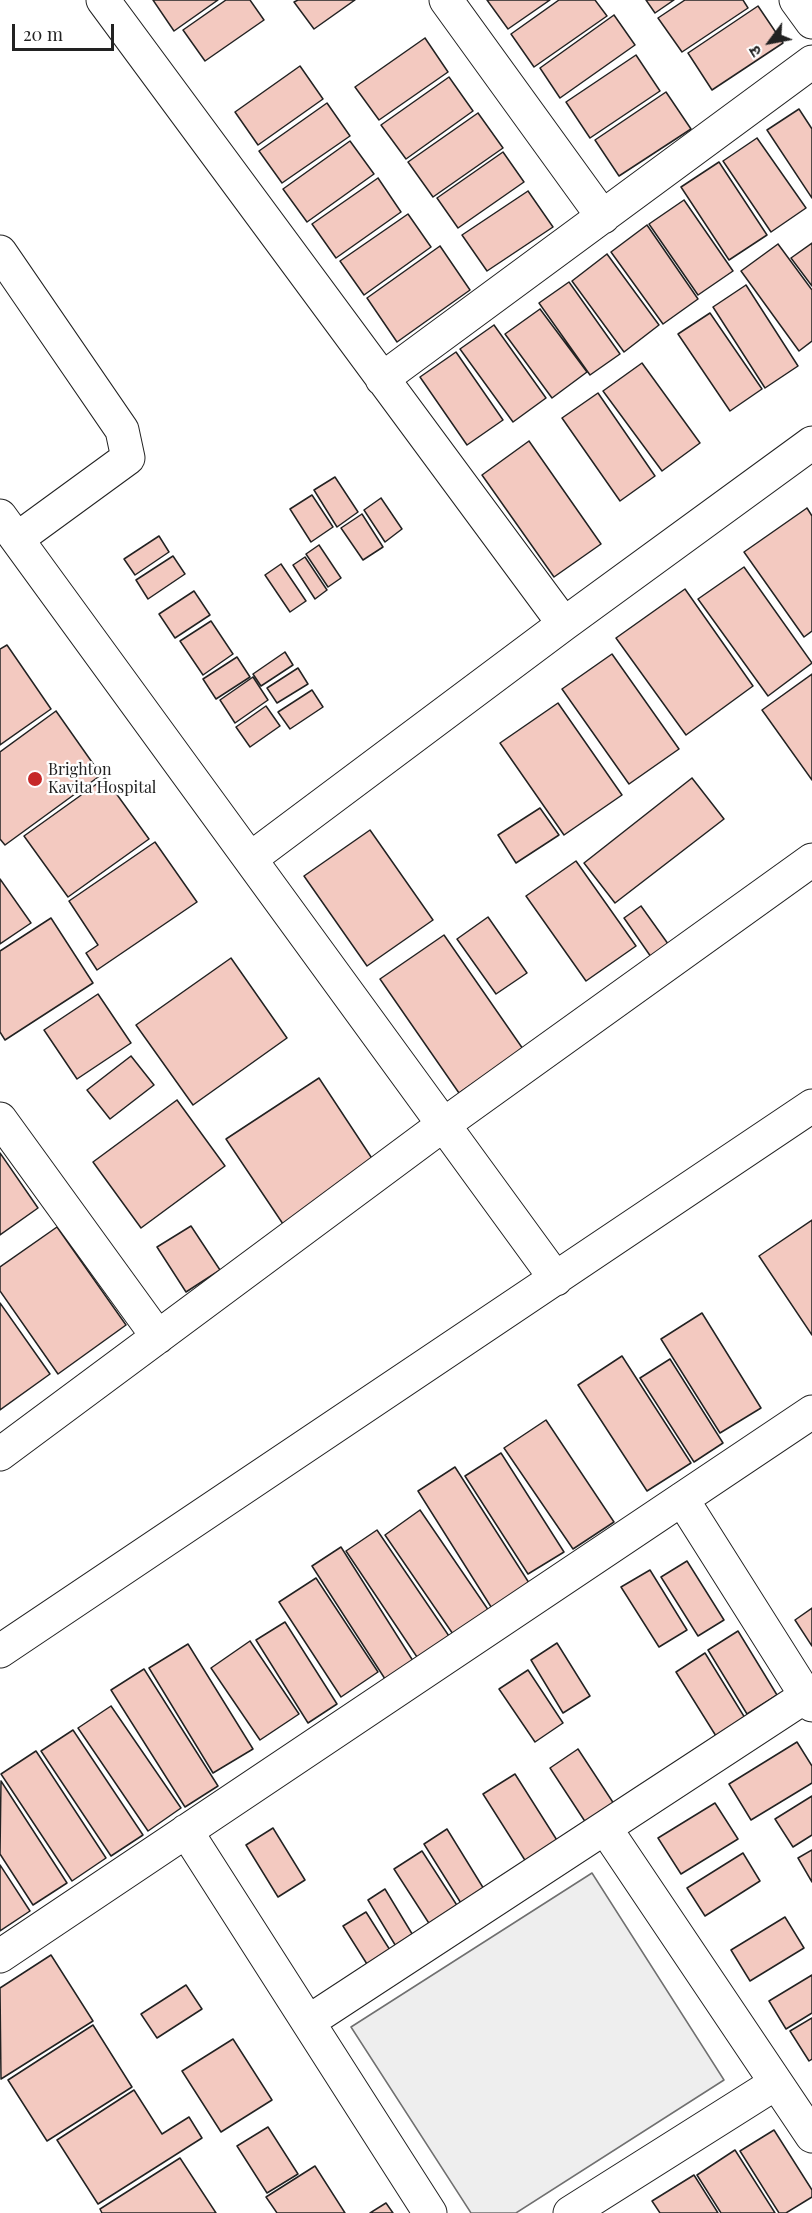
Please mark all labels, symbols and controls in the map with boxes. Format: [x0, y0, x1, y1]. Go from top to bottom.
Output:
scale bar [15, 12, 117, 50]
north arrow [740, 12, 800, 72]
text: 20 m [23, 22, 63, 46]
text: उ [743, 42, 766, 61]
place label: Brighton Kavita Hospital [48, 760, 156, 798]
marker: Brighton Kavita Hospital [26, 770, 44, 788]

